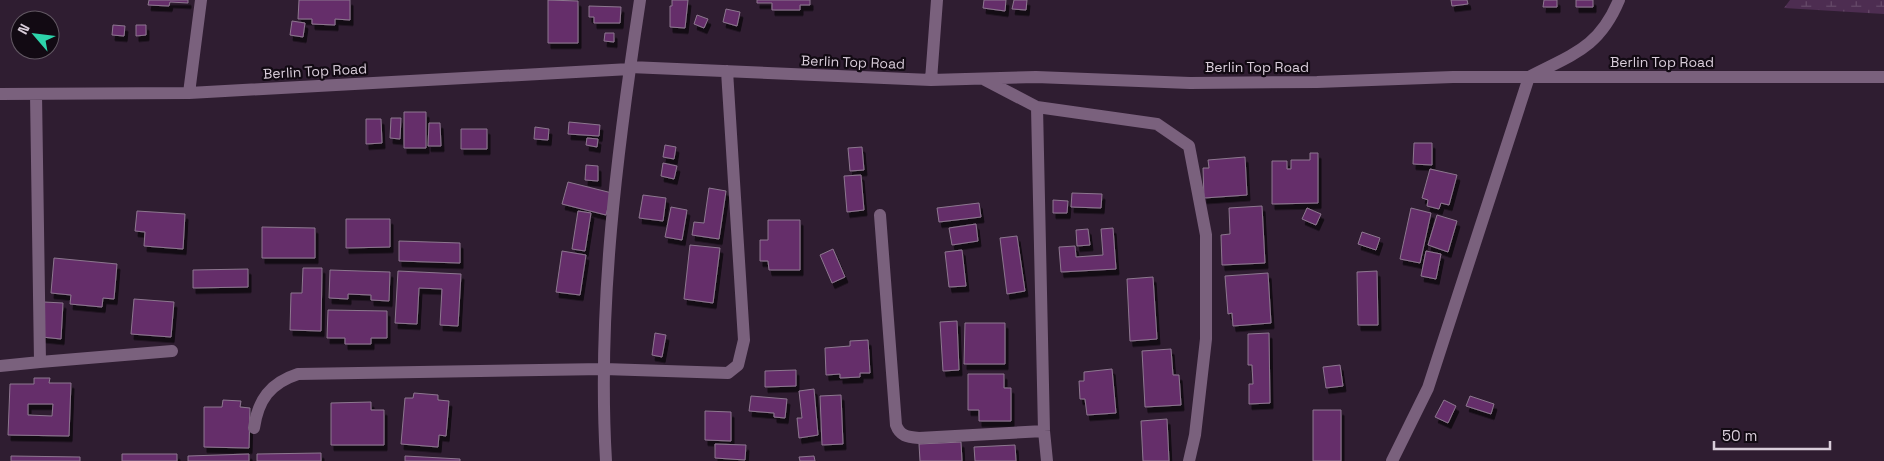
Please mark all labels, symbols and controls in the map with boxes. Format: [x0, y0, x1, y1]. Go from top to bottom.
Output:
north arrow [10, 10, 60, 60]
text: N [13, 21, 34, 37]
street label: Berlin Top Road [801, 51, 905, 73]
street label: Berlin Top Road [1610, 53, 1714, 71]
street label: Berlin Top Road [1205, 58, 1309, 76]
street label: Berlin Top Road [263, 59, 367, 83]
scale bar [1714, 418, 1830, 450]
text: 50 m [1722, 426, 1757, 445]

